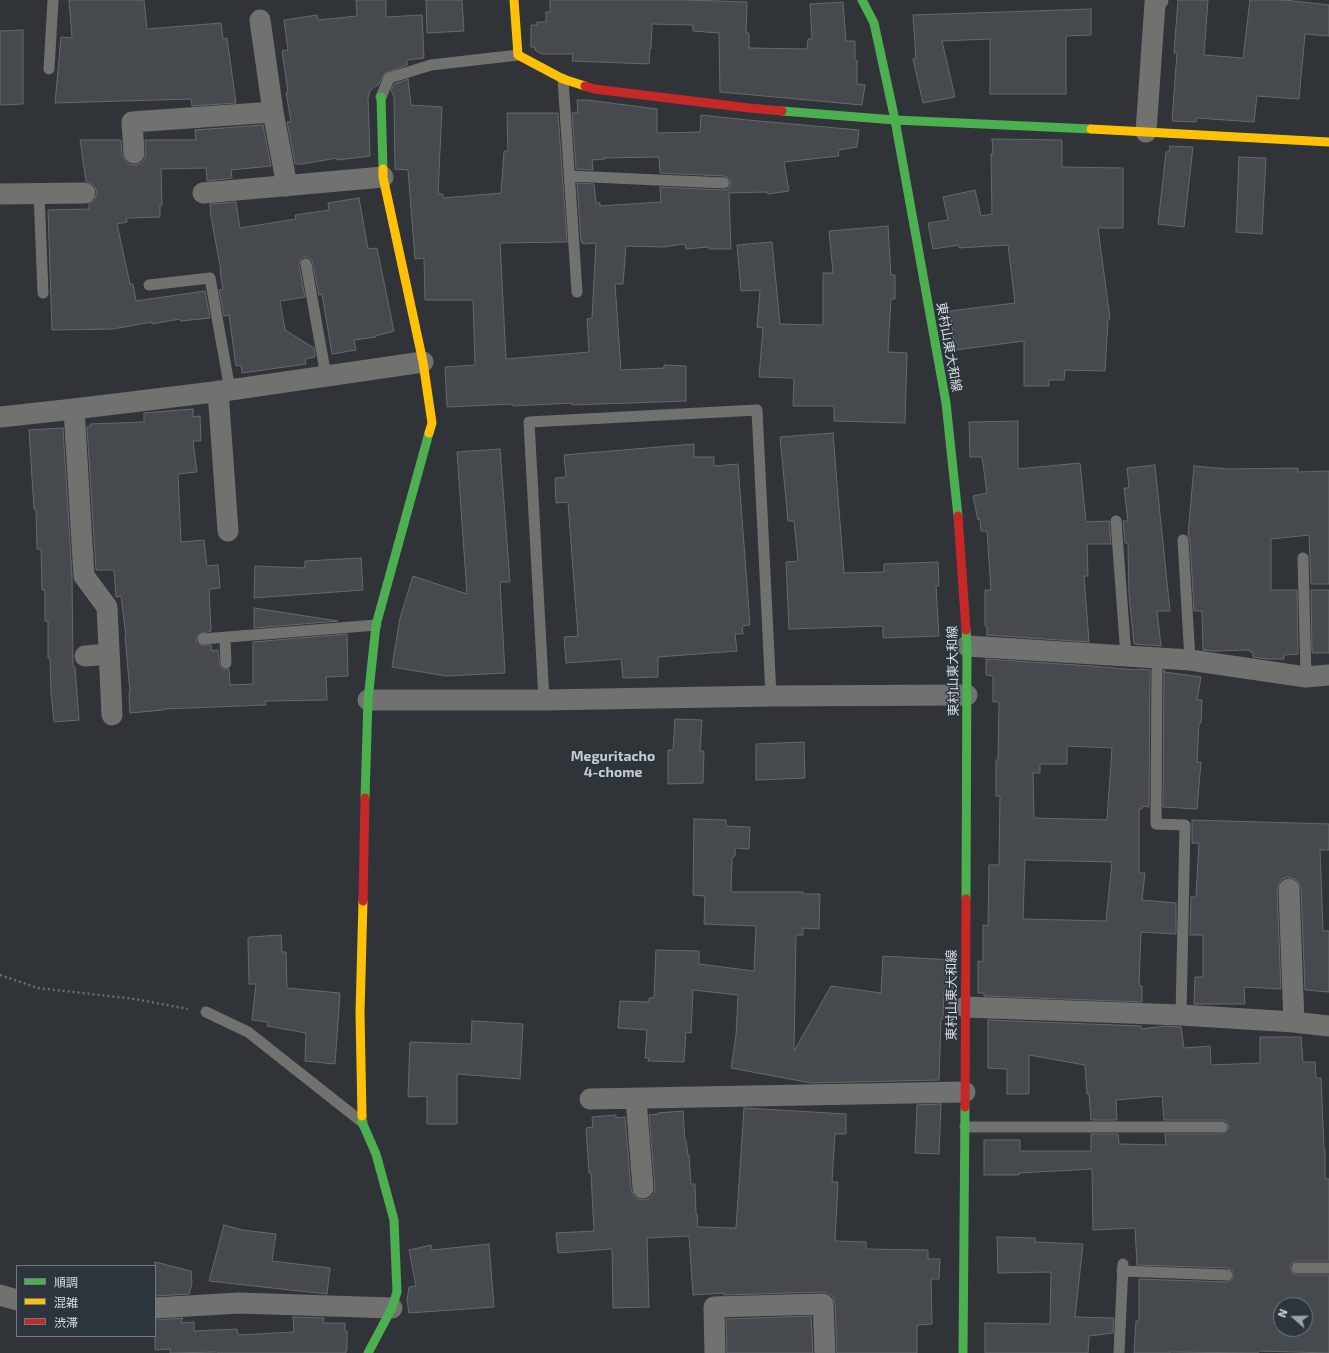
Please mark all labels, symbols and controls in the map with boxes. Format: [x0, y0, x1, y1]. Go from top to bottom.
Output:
street label: 東村山東大和線 [933, 301, 965, 393]
street label: 東村山東大和線 [944, 625, 962, 717]
district label: Meguritacho 4-chome [571, 748, 655, 780]
street label: 東村山東大和線 [944, 950, 960, 1040]
legend [16, 1265, 156, 1337]
text: 順調 [54, 1275, 78, 1289]
text: 混雑 [54, 1295, 78, 1309]
north arrow [1273, 1297, 1313, 1337]
text: N [1275, 1307, 1290, 1319]
text: 渋滞 [54, 1315, 78, 1329]

